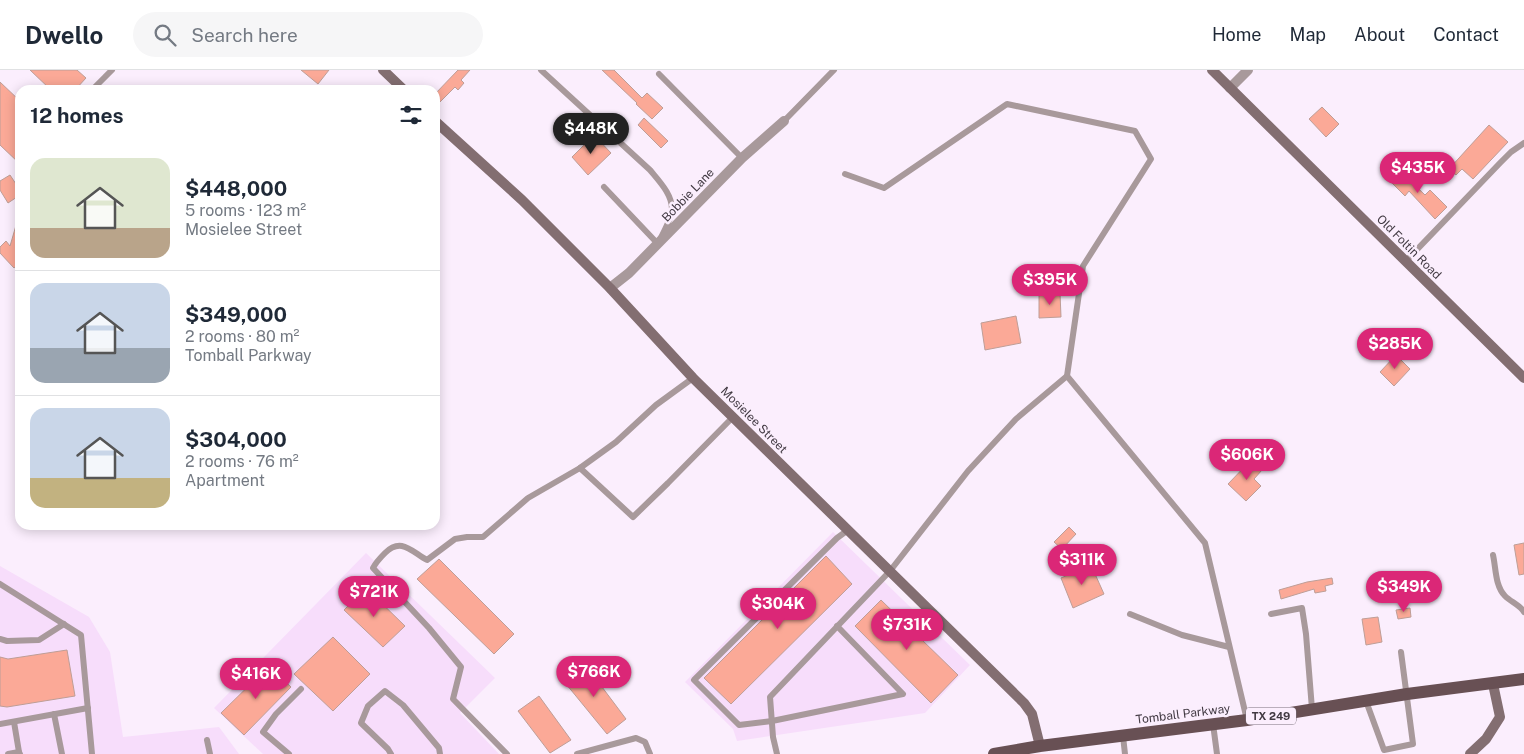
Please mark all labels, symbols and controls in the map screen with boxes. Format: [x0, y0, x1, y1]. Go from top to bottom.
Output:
search box [133, 12, 483, 57]
text: Dwello [25, 21, 103, 49]
icon: search [151, 21, 179, 49]
text: Search here [191, 24, 298, 46]
text: Home [1212, 24, 1262, 45]
text: Map [1290, 24, 1326, 45]
text: About [1354, 24, 1405, 45]
text: Contact [1433, 24, 1499, 45]
icon: filters [397, 101, 425, 129]
text: 12 homes [30, 103, 124, 128]
pin: $448K [556, 112, 626, 155]
text: $448K [564, 119, 618, 138]
pin: $435K [1383, 152, 1453, 194]
text: $435K [1391, 158, 1445, 177]
street label: Bobbie Lane [659, 165, 717, 225]
text: $448,000 [185, 176, 287, 201]
icon: home [70, 178, 130, 238]
text: 5 rooms · 123 m² [185, 201, 306, 220]
street label: Old Foltin Road [1374, 212, 1444, 282]
text: Mosielee Street [185, 220, 302, 239]
pin: $395K [1015, 264, 1085, 306]
text: $395K [1023, 270, 1077, 289]
text: $349,000 [185, 302, 287, 327]
icon: home [70, 303, 130, 363]
text: 2 rooms · 80 m² [185, 327, 299, 346]
pin: $285K [1360, 328, 1430, 370]
text: $285K [1368, 334, 1422, 353]
text: Tomball Parkway [185, 346, 312, 365]
street label: Mosielee Street [718, 384, 790, 456]
text: $304,000 [185, 427, 287, 452]
icon: home [70, 428, 130, 488]
pin: $606K [1212, 438, 1282, 481]
text: $606K [1220, 445, 1274, 464]
text: 2 rooms · 76 m² [185, 452, 299, 471]
text: Apartment [185, 471, 265, 490]
pin: $311K [1047, 544, 1117, 586]
text: $311K [1059, 550, 1105, 569]
pin: $349K [1369, 570, 1439, 613]
pin: $721K [339, 576, 409, 618]
text: $349K [1377, 577, 1431, 596]
text: $721K [349, 582, 399, 601]
pin: $304K [743, 588, 813, 630]
text: $304K [751, 594, 805, 613]
pin: $731K [872, 608, 942, 651]
text: $731K [882, 615, 932, 634]
pin: $766K [559, 656, 629, 698]
pin: $416K [221, 658, 291, 700]
text: $766K [567, 662, 621, 681]
text: $416K [231, 664, 281, 683]
street label: Tomball Parkway [1135, 701, 1232, 727]
road number: TX 249 [1246, 707, 1296, 724]

